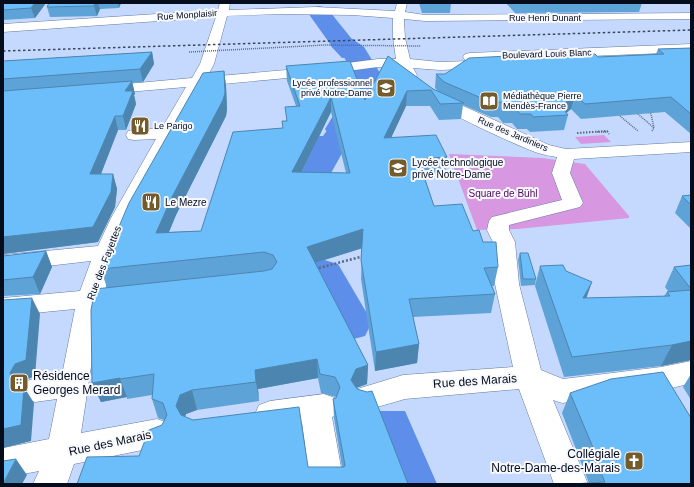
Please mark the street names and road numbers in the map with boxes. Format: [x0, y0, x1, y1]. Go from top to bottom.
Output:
street label: Rue Monplaisir [157, 8, 217, 22]
street label: Rue Henri Dunant [509, 13, 582, 23]
street label: Boulevard Louis Blanc [502, 47, 592, 61]
street label: Rue des Jardiniers [477, 115, 550, 153]
street label: Rue des Fayettes [85, 224, 123, 302]
street label: Rue des Marais [433, 371, 517, 391]
street label: Rue des Marais [67, 427, 153, 459]

